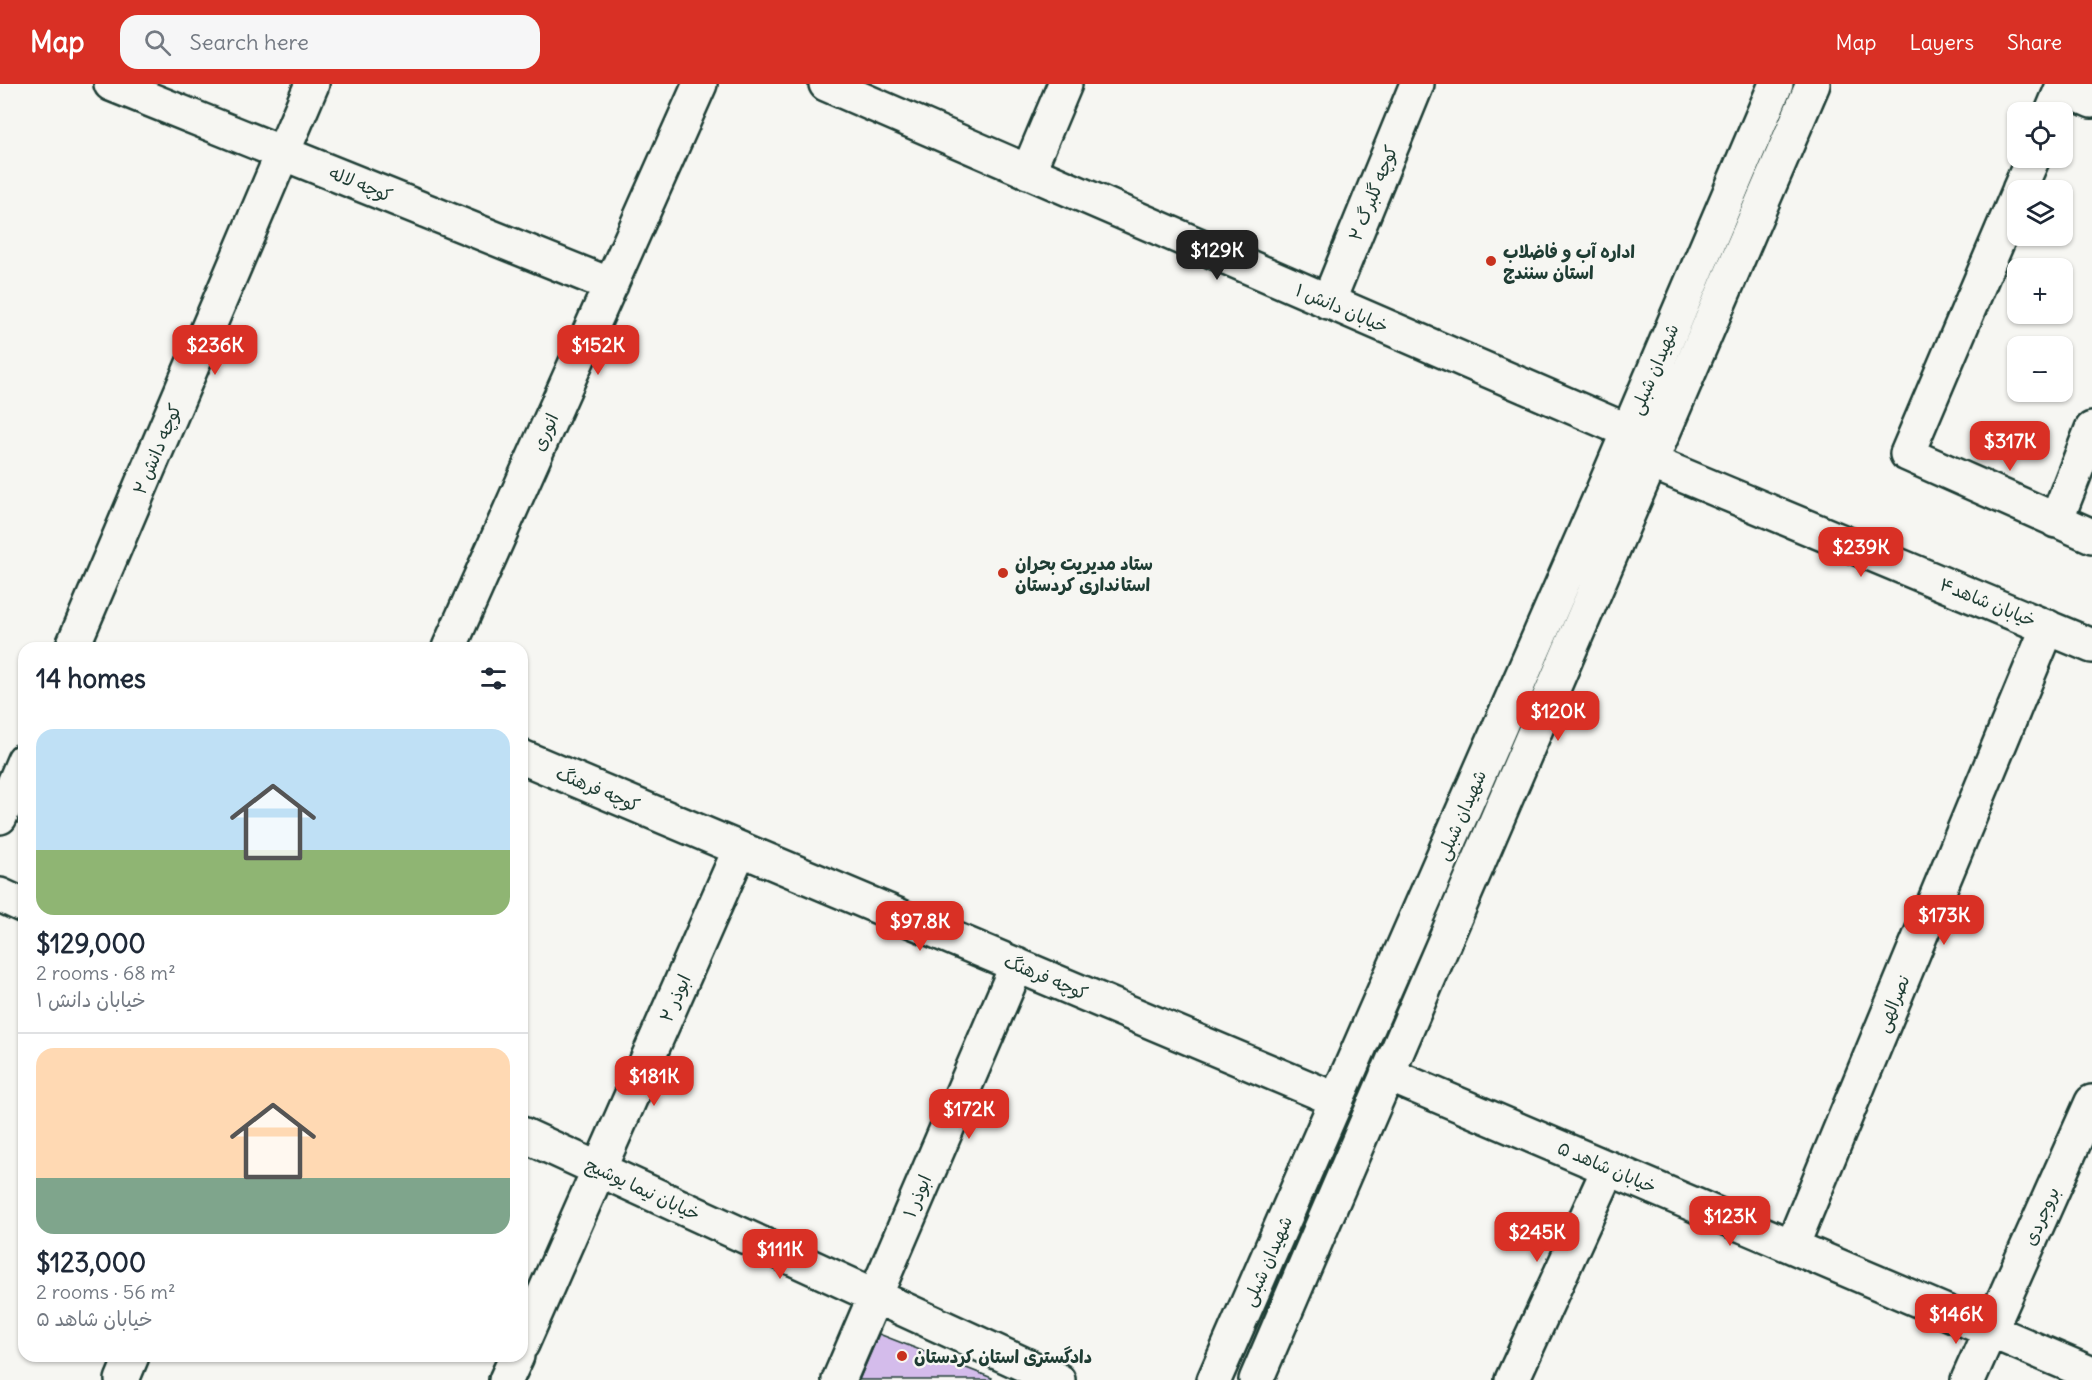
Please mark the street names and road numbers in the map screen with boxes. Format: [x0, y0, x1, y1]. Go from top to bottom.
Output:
street label: کوچه گلبرگ ۲ [1343, 142, 1404, 244]
street label: کوچه لاله [326, 161, 396, 208]
street label: خیابان دانش ۱ [1292, 278, 1392, 338]
street label: شهیدان شبلی [1625, 320, 1683, 418]
street label: کوچه دانش ۲ [128, 400, 187, 498]
street label: انوری [527, 410, 563, 454]
street label: خیابان شاهد۴ [1936, 572, 2040, 632]
street label: کوچه فرهنگ [552, 761, 644, 818]
street label: شهیدان شبلی [1431, 766, 1491, 864]
street label: کوچه فرهنگ [1000, 949, 1092, 1006]
street label: نصرالهی [1871, 970, 1915, 1036]
street label: ابوذر ۲ [654, 971, 696, 1025]
street label: خیابان شاهد ۵ [1554, 1136, 1660, 1198]
street label: خیابان نیما یوشیج [582, 1152, 704, 1226]
street label: ابوذر ۱ [898, 1171, 936, 1221]
street label: بروجردی [2018, 1183, 2064, 1249]
street label: شهیدان شبلی [1237, 1212, 1297, 1310]

